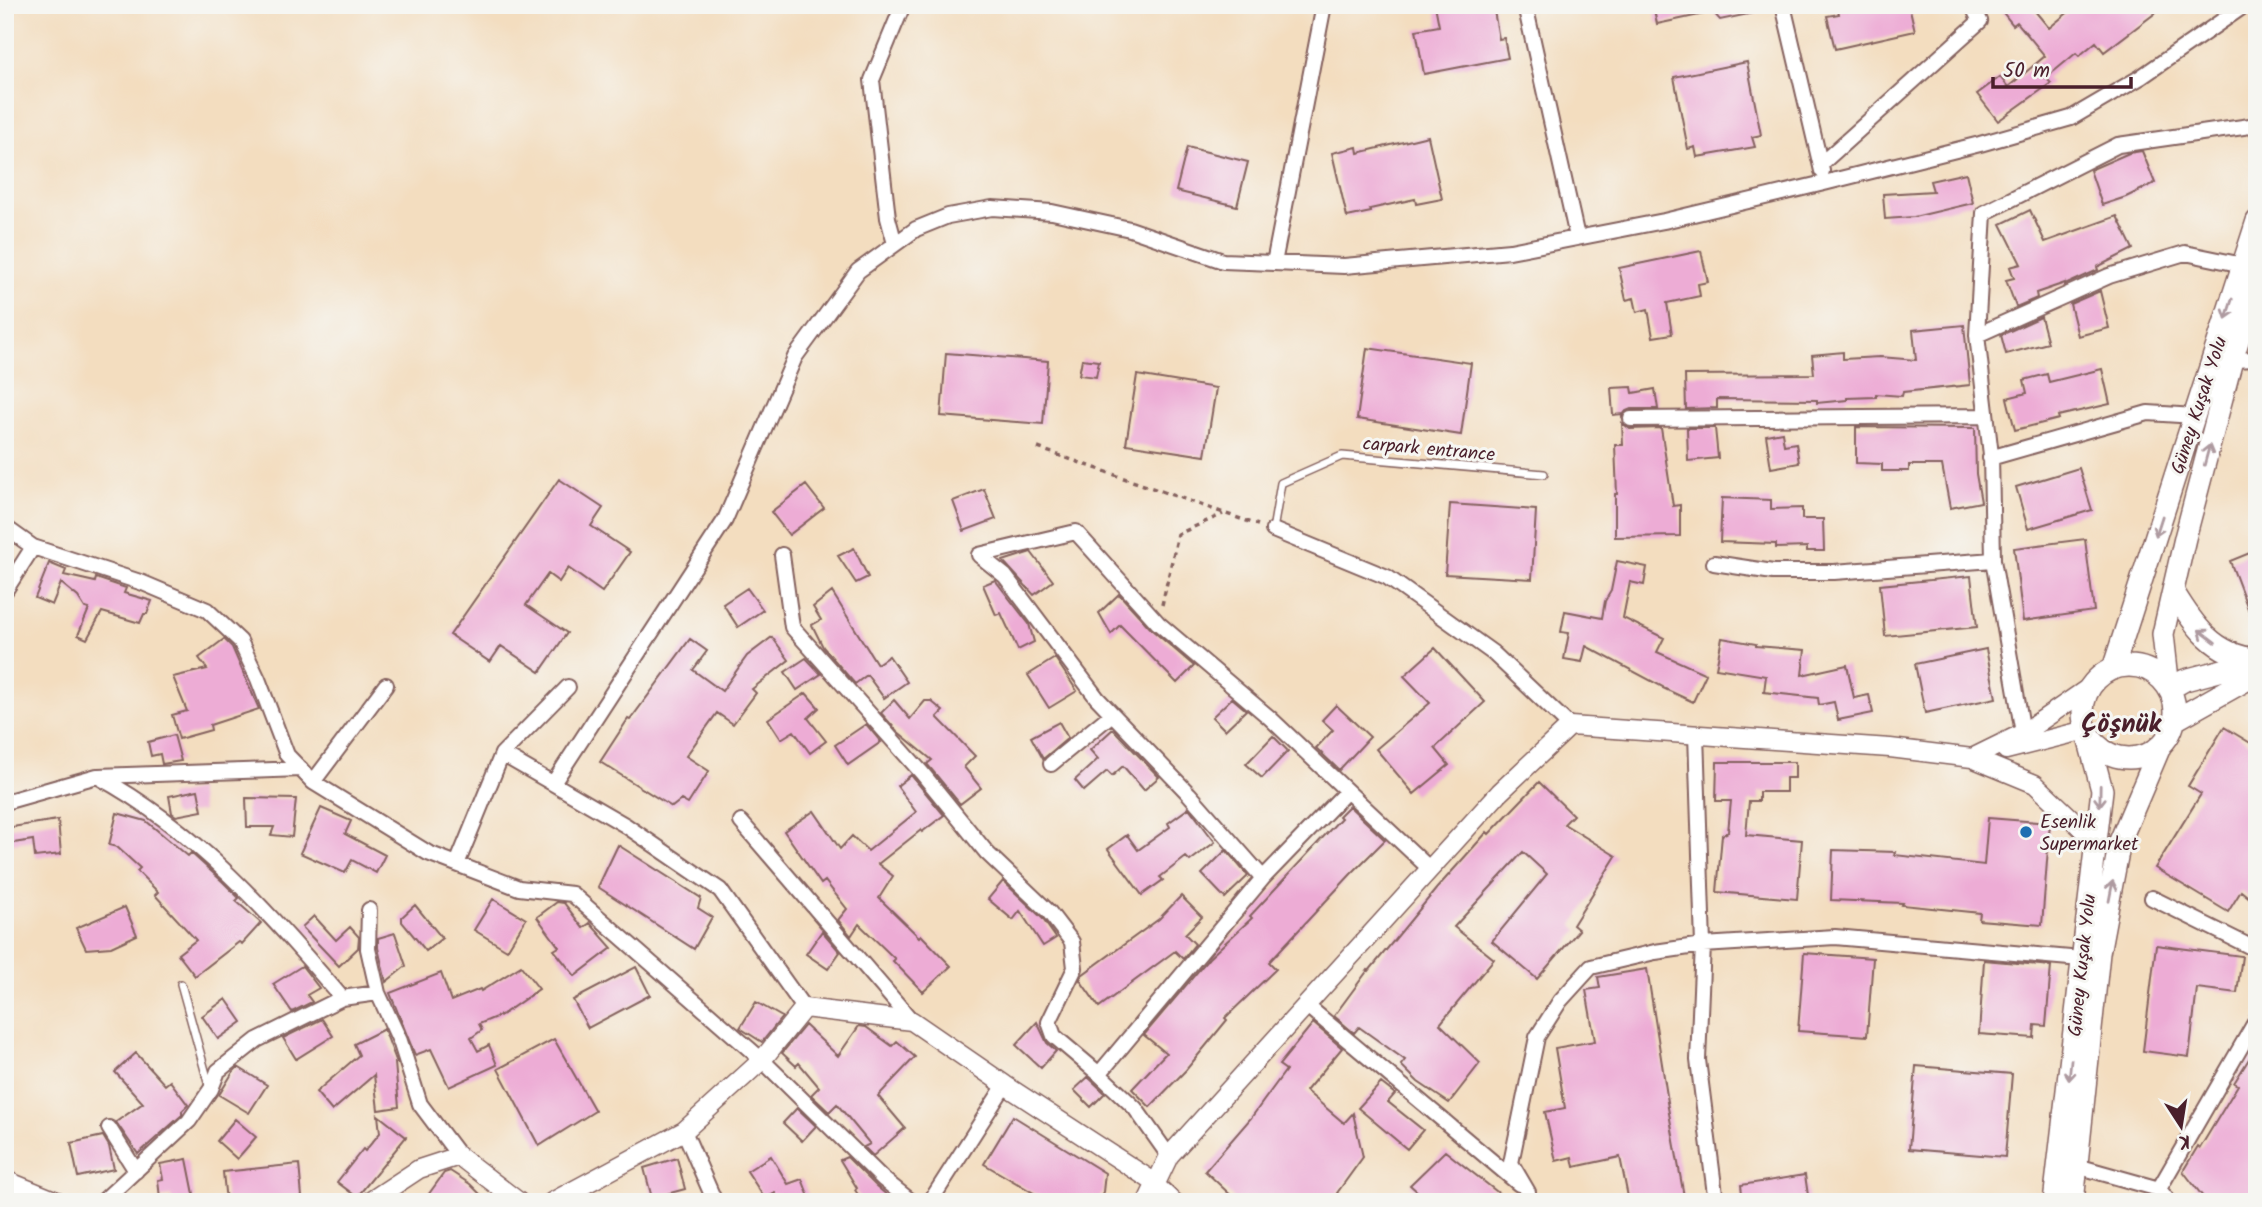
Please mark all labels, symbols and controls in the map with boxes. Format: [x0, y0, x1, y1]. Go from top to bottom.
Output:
scale bar [1993, 46, 2131, 90]
text: 50 m [2003, 55, 2050, 88]
one-way arrow [2222, 298, 2235, 320]
street label: Güney Kuşak Yolu [2164, 333, 2236, 478]
street label: carpark entrance [1361, 429, 1497, 471]
one-way arrow [2201, 444, 2214, 466]
one-way arrow [2152, 514, 2165, 536]
one-way arrow [2198, 628, 2217, 643]
district label: Çöşnük [2081, 704, 2162, 746]
one-way arrow [2093, 784, 2106, 807]
place label: Esenlik Supermarket [2040, 808, 2139, 860]
marker: Esenlik Supermarket [2018, 824, 2034, 840]
one-way arrow [2104, 880, 2118, 903]
street label: Güney Kuşak Yolu [2061, 892, 2105, 1038]
one-way arrow [2063, 1059, 2076, 1081]
north arrow [2146, 1092, 2216, 1162]
text: K [2175, 1125, 2193, 1157]

